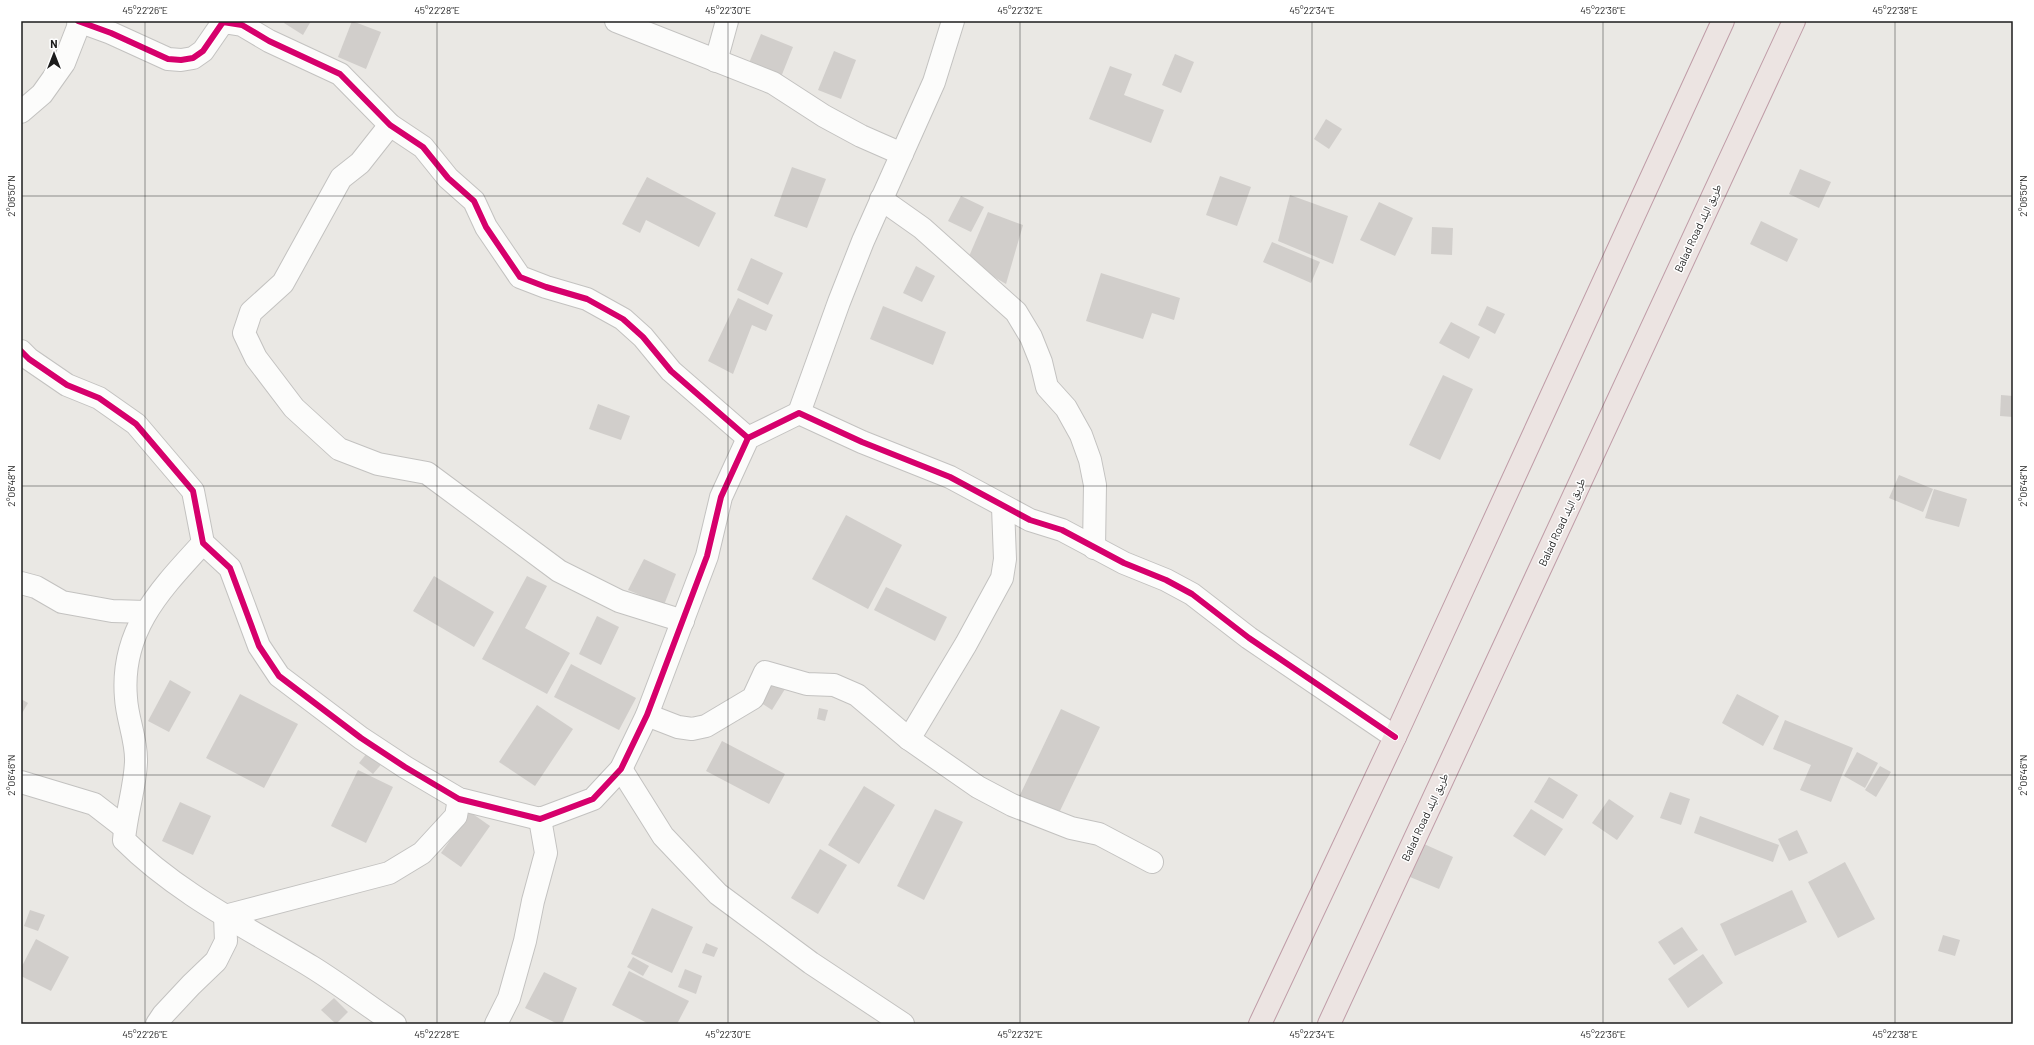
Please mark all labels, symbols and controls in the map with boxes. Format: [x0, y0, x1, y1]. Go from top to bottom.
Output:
text: 45°22'26"E [122, 4, 168, 16]
text: 45°22'28"E [414, 4, 460, 16]
text: 45°22'30"E [705, 4, 751, 16]
text: 45°22'32"E [997, 4, 1043, 16]
text: 45°22'34"E [1289, 4, 1335, 16]
text: 45°22'36"E [1580, 4, 1626, 16]
text: 45°22'38"E [1872, 4, 1918, 16]
north arrow [34, 34, 74, 74]
text: N [50, 37, 58, 50]
text: 2°06'50"N [5, 175, 17, 217]
text: 2°06'50"N [2017, 175, 2029, 217]
street label: Balad Road طريق البلد [1671, 181, 1725, 275]
text: 2°06'48"N [5, 465, 17, 507]
text: 2°06'48"N [2017, 465, 2029, 507]
street label: Balad Road طريق البلد [1535, 475, 1589, 569]
text: 2°06'46"N [5, 754, 17, 796]
text: 2°06'46"N [2017, 754, 2029, 796]
street label: Balad Road طريق البلد [1398, 770, 1452, 864]
text: 45°22'26"E [122, 1028, 168, 1040]
text: 45°22'28"E [414, 1028, 460, 1040]
text: 45°22'30"E [705, 1028, 751, 1040]
text: 45°22'32"E [997, 1028, 1043, 1040]
text: 45°22'34"E [1289, 1028, 1335, 1040]
text: 45°22'36"E [1580, 1028, 1626, 1040]
text: 45°22'38"E [1872, 1028, 1918, 1040]

